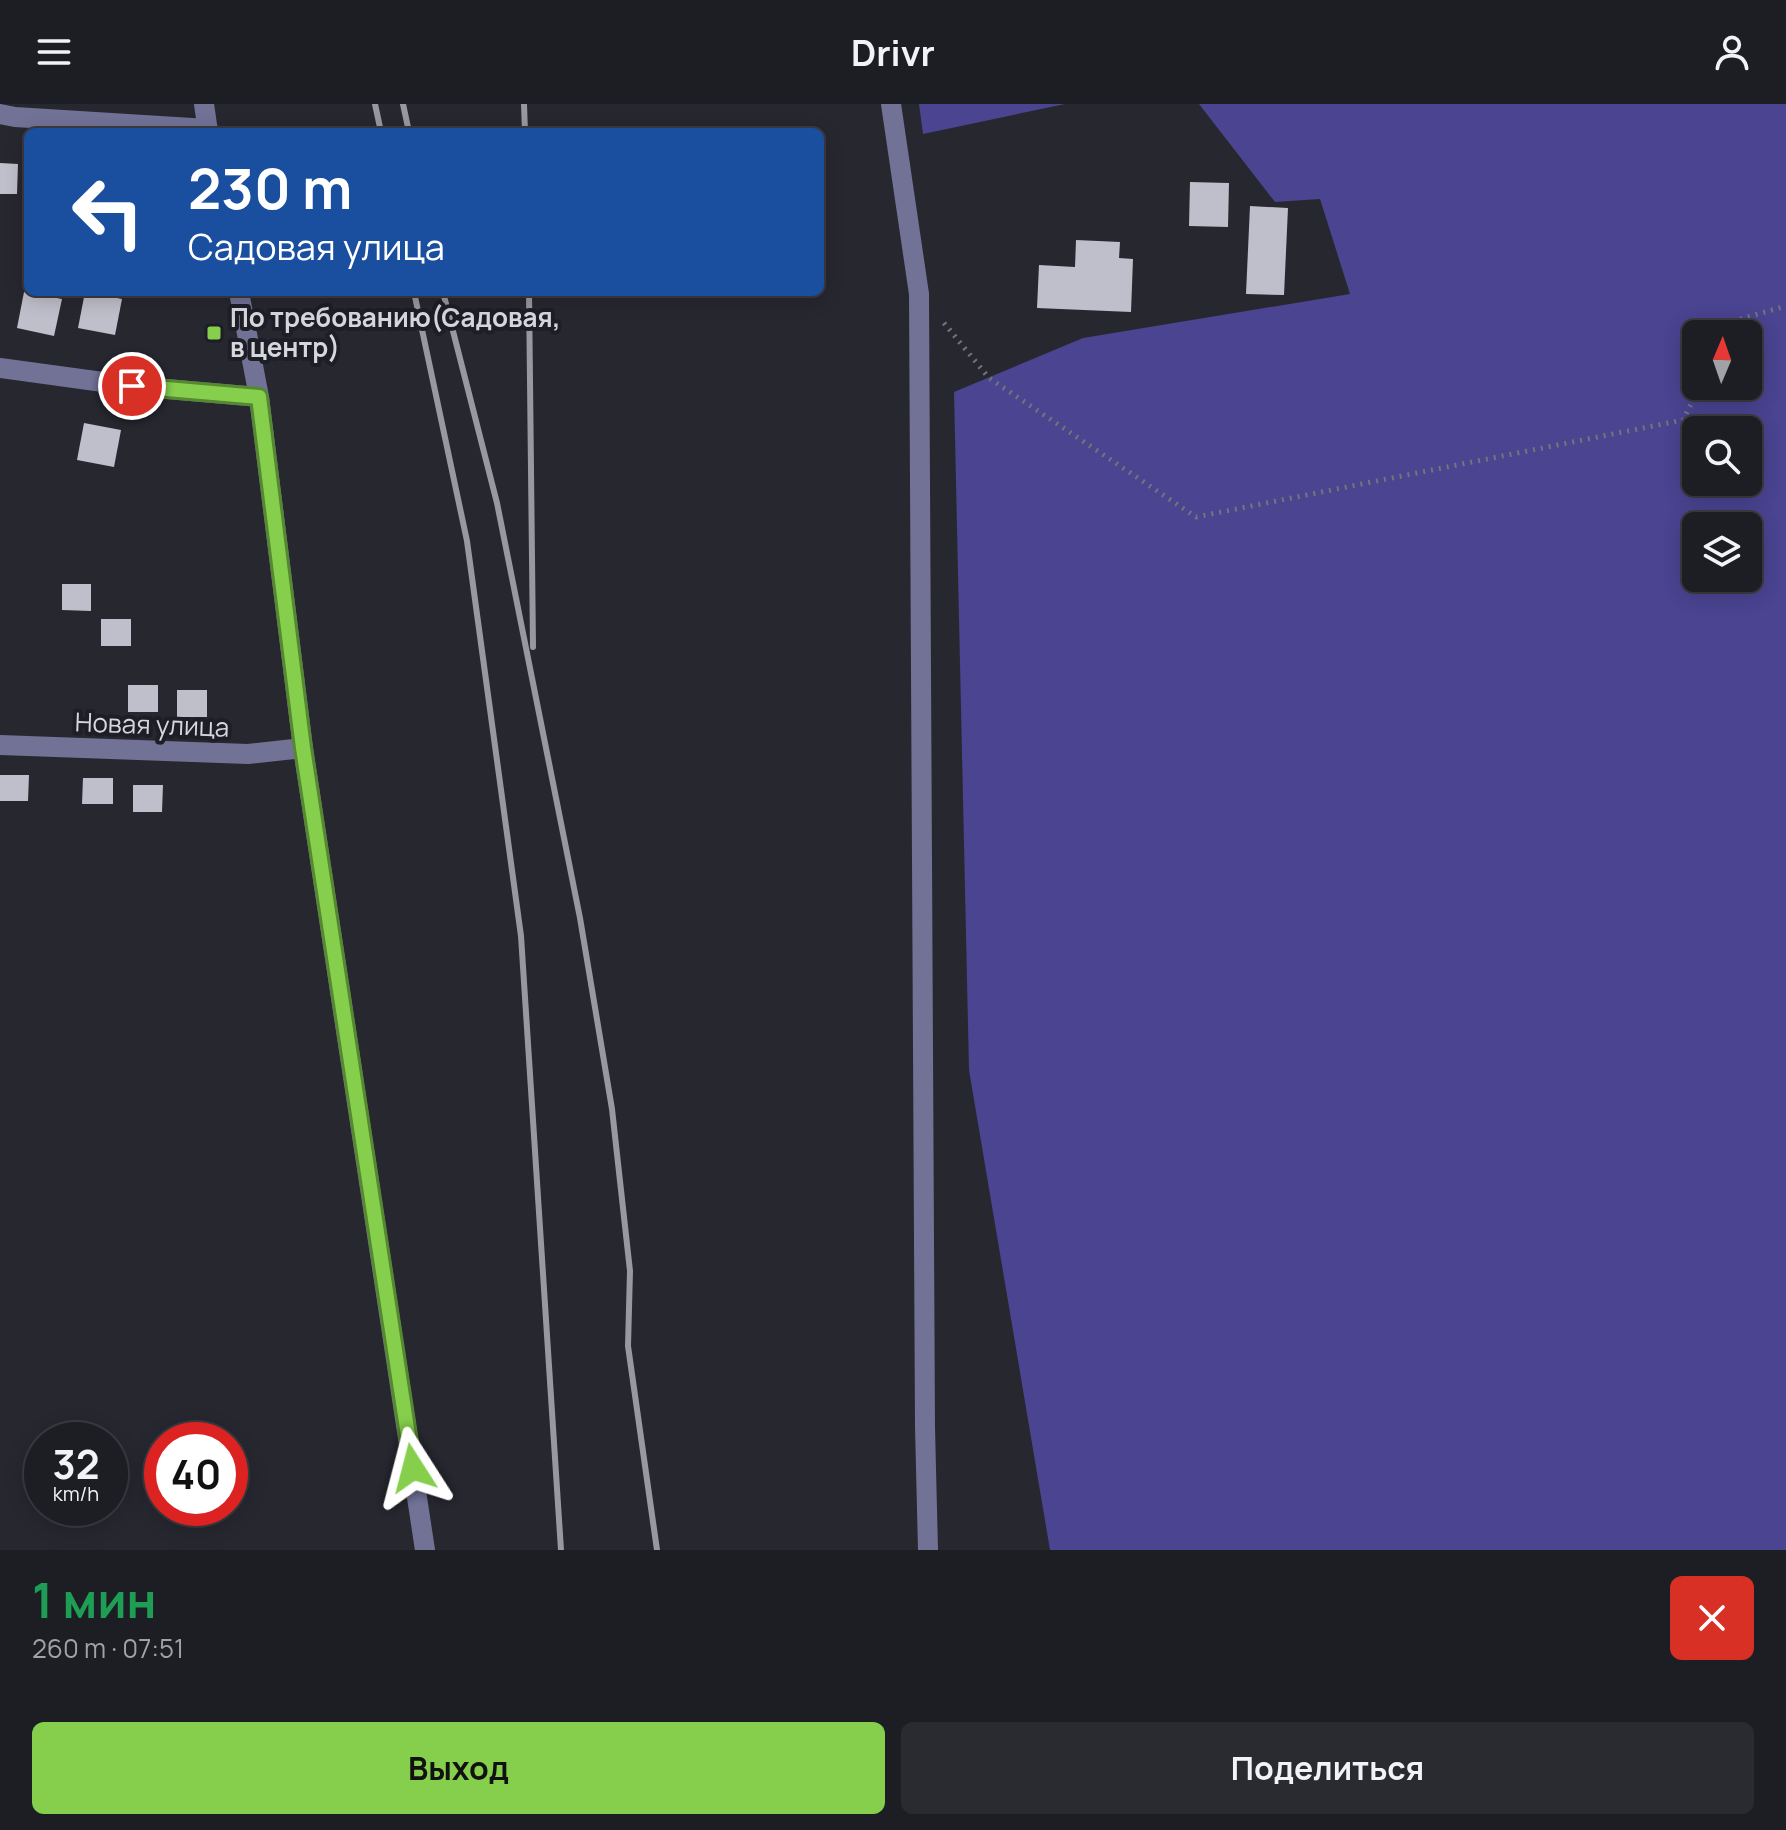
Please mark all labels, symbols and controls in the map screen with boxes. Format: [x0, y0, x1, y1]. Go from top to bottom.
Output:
text: Drivr [851, 28, 935, 77]
icon: menu [32, 30, 76, 74]
icon: person [1710, 30, 1754, 74]
text: 230 m [188, 149, 352, 226]
icon: left [56, 160, 160, 264]
text: Садовая улица [188, 222, 445, 271]
place label: По требованию(Садовая, в центр) [230, 299, 561, 365]
north arrow [1682, 320, 1762, 400]
map controls [1682, 320, 1762, 592]
marker: По требованию(Садовая, в центр) [205, 324, 223, 342]
pin [98, 352, 166, 420]
icon: arrive [110, 364, 154, 408]
button: search [1682, 416, 1762, 496]
button: layers [1682, 512, 1762, 592]
street label: Новая улица [74, 703, 230, 745]
speed limit sign: 40 [144, 1422, 248, 1526]
position arrow [371, 1426, 455, 1510]
text: 32 [52, 1436, 100, 1491]
text: km/h [53, 1480, 99, 1507]
text: 1 мин [32, 1567, 156, 1632]
button: close [1670, 1576, 1754, 1660]
text: 260 m · 07:51 [32, 1630, 184, 1666]
button: Выход [32, 1722, 885, 1814]
button: Поделиться [901, 1722, 1754, 1814]

